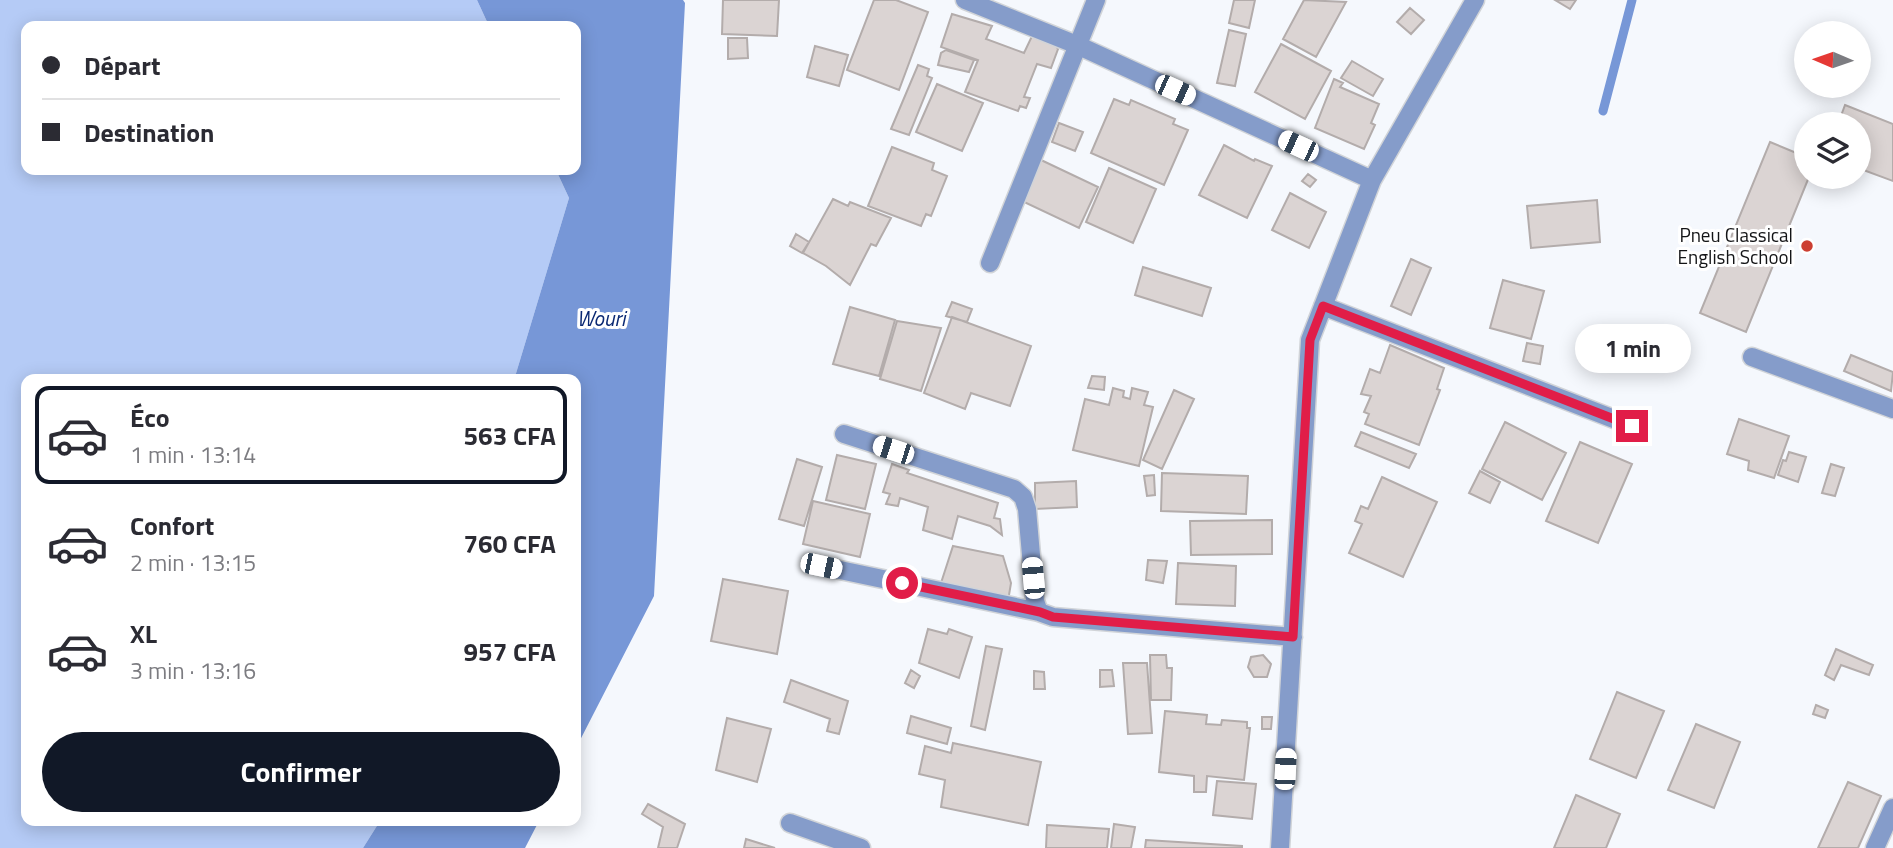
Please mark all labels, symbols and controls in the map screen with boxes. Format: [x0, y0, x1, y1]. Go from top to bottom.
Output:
north arrow [1794, 21, 1871, 98]
map controls [1794, 21, 1871, 189]
text: Départ [84, 46, 160, 85]
car [1152, 72, 1199, 108]
button: layers [1794, 112, 1871, 189]
text: Destination [84, 113, 214, 152]
car [1275, 128, 1322, 164]
place label: Pneu Classical English School [1678, 220, 1793, 271]
marker: Pneu Classical English School [1799, 238, 1815, 254]
water label: Wouri [577, 302, 628, 334]
callout: 1 min [1574, 324, 1690, 374]
text: 1 min [1605, 331, 1661, 366]
text: Éco [130, 398, 170, 437]
icon: car [46, 404, 109, 467]
route end [1616, 410, 1648, 442]
text: 563 CFA [464, 416, 556, 455]
car [870, 434, 917, 466]
text: 1 min · 13:14 [130, 437, 256, 472]
text: Confort [130, 506, 214, 545]
icon: car [46, 512, 109, 575]
text: 760 CFA [464, 524, 556, 563]
text: 2 min · 13:15 [130, 545, 256, 580]
car [799, 551, 844, 581]
car [1021, 556, 1046, 600]
route start [886, 567, 918, 599]
text: XL [130, 614, 157, 653]
icon: car [46, 620, 109, 683]
text: 957 CFA [464, 632, 556, 671]
text: 3 min · 13:16 [130, 653, 256, 688]
button: Confirmer [42, 732, 560, 812]
car [1274, 747, 1297, 791]

